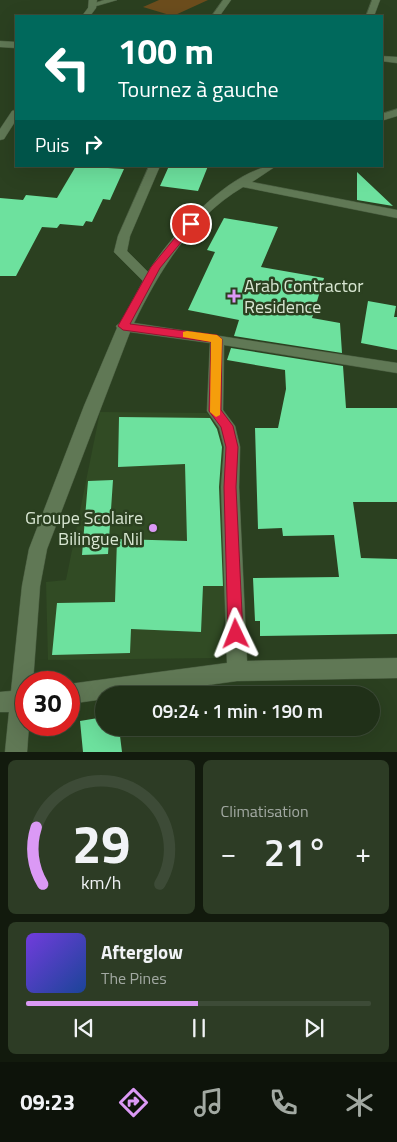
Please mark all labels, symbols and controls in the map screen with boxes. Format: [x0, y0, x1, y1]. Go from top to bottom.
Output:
text: 100 m [118, 24, 214, 78]
icon: left [35, 35, 100, 100]
text: Tournez à gauche [118, 72, 279, 106]
text: Puis [35, 130, 69, 159]
icon: right [79, 130, 107, 158]
pin [170, 203, 212, 245]
icon: arrive [177, 210, 205, 238]
place label: Arab Contractor Residence [244, 272, 364, 320]
marker: Arab Contractor Residence [228, 290, 240, 302]
place label: Groupe Scolaire Bilingue Nil [25, 504, 143, 552]
marker: Groupe Scolaire Bilingue Nil [147, 522, 159, 534]
position arrow [209, 607, 261, 659]
speed limit sign: 30 [15, 671, 80, 736]
text: 09:24 · 1 min · 190 m [152, 696, 323, 725]
text: Climatisation [221, 799, 309, 823]
text: 29 [72, 804, 130, 883]
text: 21° [264, 823, 328, 881]
text: − [221, 831, 236, 874]
text: + [355, 831, 371, 874]
text: km/h [81, 869, 121, 896]
text: Afterglow [101, 937, 183, 966]
text: The Pines [101, 966, 167, 990]
icon: previous [70, 1014, 98, 1042]
icon: pause [185, 1014, 213, 1042]
icon: next [300, 1014, 328, 1042]
text: 09:23 [20, 1085, 75, 1119]
icon: directions [116, 1085, 151, 1120]
icon: music [191, 1085, 226, 1120]
icon: phone [266, 1085, 301, 1120]
icon: climate [342, 1085, 377, 1120]

